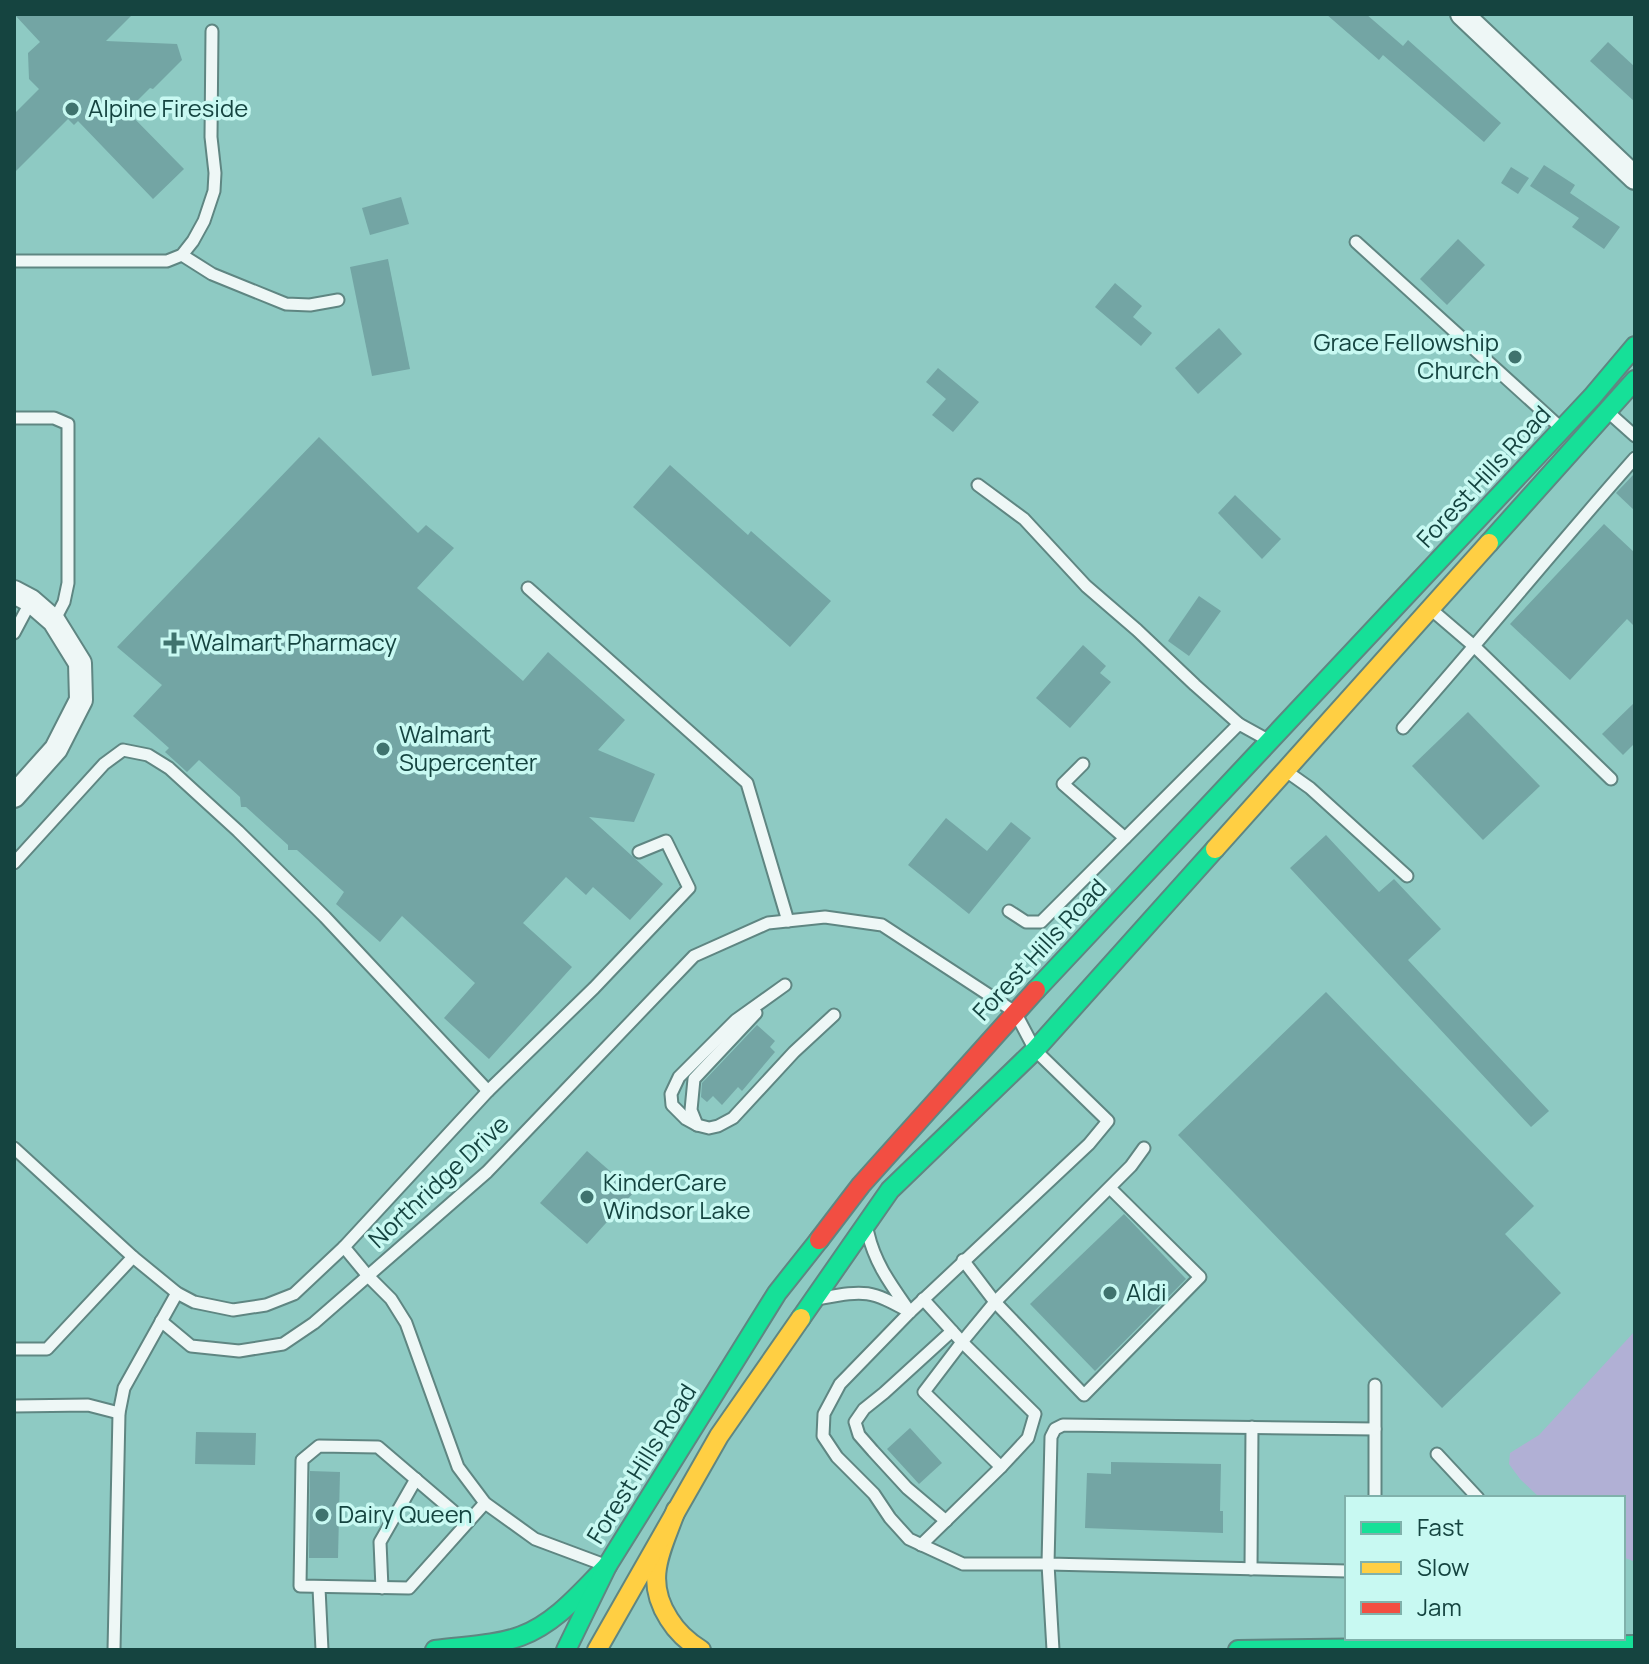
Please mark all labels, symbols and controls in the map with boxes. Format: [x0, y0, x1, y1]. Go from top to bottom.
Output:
place label: Alpine Fireside [88, 91, 248, 124]
marker: Alpine Fireside [63, 100, 81, 118]
place label: Grace Fellowship Church [1314, 325, 1499, 386]
marker: Grace Fellowship Church [1506, 348, 1524, 366]
street label: Forest Hills Road [1408, 398, 1557, 554]
place label: Walmart Pharmacy [190, 625, 397, 658]
marker: Walmart Pharmacy [165, 634, 183, 652]
place label: Walmart Supercenter [399, 717, 538, 778]
marker: Walmart Supercenter [374, 740, 392, 758]
street label: Forest Hills Road [964, 871, 1113, 1027]
street label: Northridge Drive [361, 1107, 515, 1255]
place label: KinderCare Windsor Lake [603, 1165, 751, 1226]
marker: KinderCare Windsor Lake [578, 1188, 596, 1206]
place label: Aldi [1126, 1275, 1167, 1308]
marker: Aldi [1101, 1284, 1119, 1302]
street label: Forest Hills Road [578, 1377, 703, 1550]
legend [1345, 1496, 1625, 1640]
place label: Dairy Queen [338, 1497, 473, 1530]
marker: Dairy Queen [313, 1506, 331, 1524]
text: Fast [1417, 1510, 1464, 1543]
text: Slow [1417, 1550, 1470, 1583]
text: Jam [1417, 1590, 1462, 1623]

